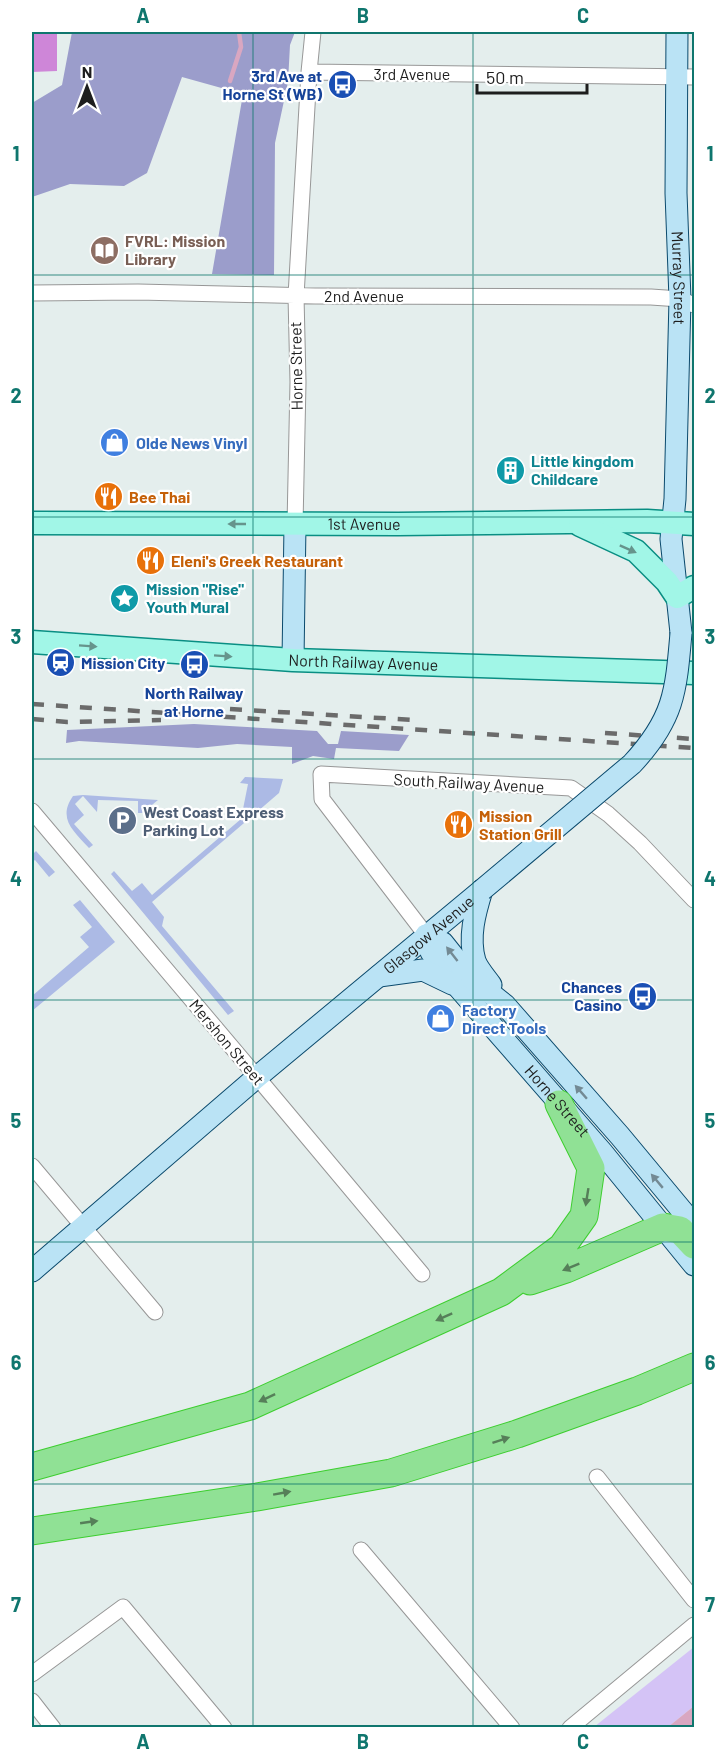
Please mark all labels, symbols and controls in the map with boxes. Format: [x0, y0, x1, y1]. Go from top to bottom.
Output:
text: A [136, 3, 150, 27]
text: B [357, 3, 369, 27]
text: C [577, 3, 589, 27]
north arrow [57, 57, 117, 117]
scale bar [477, 57, 586, 95]
text: N [82, 62, 92, 81]
street label: 3rd Avenue [374, 64, 450, 83]
place label: 3rd Ave at Horne St (WB) [223, 66, 322, 103]
text: 50 m [486, 66, 524, 88]
bus stop icon: 3rd Ave at Horne St (WB) [327, 69, 359, 101]
text: 1 [12, 141, 20, 165]
text: 1 [706, 141, 714, 165]
place label: FVRL: Mission Library [125, 231, 225, 268]
street label: Murray Street [668, 231, 690, 325]
library icon: FVRL: Mission Library [88, 234, 120, 266]
street label: 2nd Avenue [324, 286, 404, 305]
street label: Horne Street [285, 321, 306, 411]
text: 2 [10, 383, 22, 407]
text: 2 [704, 383, 716, 407]
shop icon: Olde News Vinyl [99, 427, 131, 459]
place label: Olde News Vinyl [136, 433, 247, 452]
place label: Little kingdom Childcare [531, 451, 634, 488]
building icon: Little kingdom Childcare [494, 454, 526, 486]
restaurant icon: Bee Thai [92, 481, 124, 513]
place label: Bee Thai [129, 487, 190, 506]
street label: 1st Avenue [327, 514, 401, 533]
one-way arrow [227, 519, 246, 529]
one-way arrow [620, 544, 638, 554]
restaurant icon: Eleni's Greek Restaurant [134, 545, 166, 577]
place label: Eleni's Greek Restaurant [171, 551, 343, 570]
place label: Mission "Rise" Youth Mural [146, 579, 244, 616]
place icon: Mission "Rise" Youth Mural [109, 582, 141, 614]
text: 3 [11, 624, 21, 648]
text: 3 [705, 624, 715, 648]
one-way arrow [78, 641, 97, 651]
station icon: Mission City [44, 647, 76, 679]
bus stop icon: North Railway at Horne [178, 649, 210, 681]
street label: North Railway Avenue [288, 650, 439, 674]
one-way arrow [214, 651, 233, 660]
place label: Mission City [81, 653, 165, 672]
place label: North Railway at Horne [145, 683, 243, 720]
street label: South Railway Avenue [393, 769, 545, 796]
place label: West Coast Express Parking Lot [143, 802, 284, 839]
parking icon: West Coast Express Parking Lot [106, 805, 138, 837]
place label: Mission Station Grill [479, 806, 562, 843]
restaurant icon: Mission Station Grill [442, 809, 474, 841]
text: 4 [10, 866, 22, 890]
text: 4 [704, 866, 716, 890]
street label: Glasgow Avenue [379, 891, 477, 977]
one-way arrow [445, 946, 458, 962]
place label: Chances Casino [561, 977, 622, 1014]
bus stop icon: Chances Casino [627, 980, 659, 1012]
street label: Mershon Street [186, 995, 269, 1088]
place label: Factory Direct Tools [462, 1000, 546, 1037]
shop icon: Factory Direct Tools [425, 1003, 457, 1035]
street label: Horne Street [521, 1061, 594, 1140]
one-way arrow [575, 1085, 588, 1100]
text: 5 [11, 1108, 22, 1132]
text: 5 [705, 1108, 716, 1132]
one-way arrow [651, 1173, 664, 1189]
one-way arrow [582, 1187, 591, 1206]
one-way arrow [561, 1262, 579, 1272]
one-way arrow [436, 1312, 453, 1321]
text: 6 [11, 1350, 22, 1374]
text: 6 [705, 1350, 716, 1374]
one-way arrow [259, 1394, 276, 1403]
one-way arrow [492, 1434, 510, 1444]
one-way arrow [273, 1488, 292, 1497]
one-way arrow [80, 1518, 99, 1527]
text: 7 [11, 1592, 21, 1616]
text: 7 [705, 1592, 715, 1616]
text: A [136, 1729, 150, 1753]
text: B [357, 1729, 369, 1753]
text: C [577, 1729, 589, 1753]

